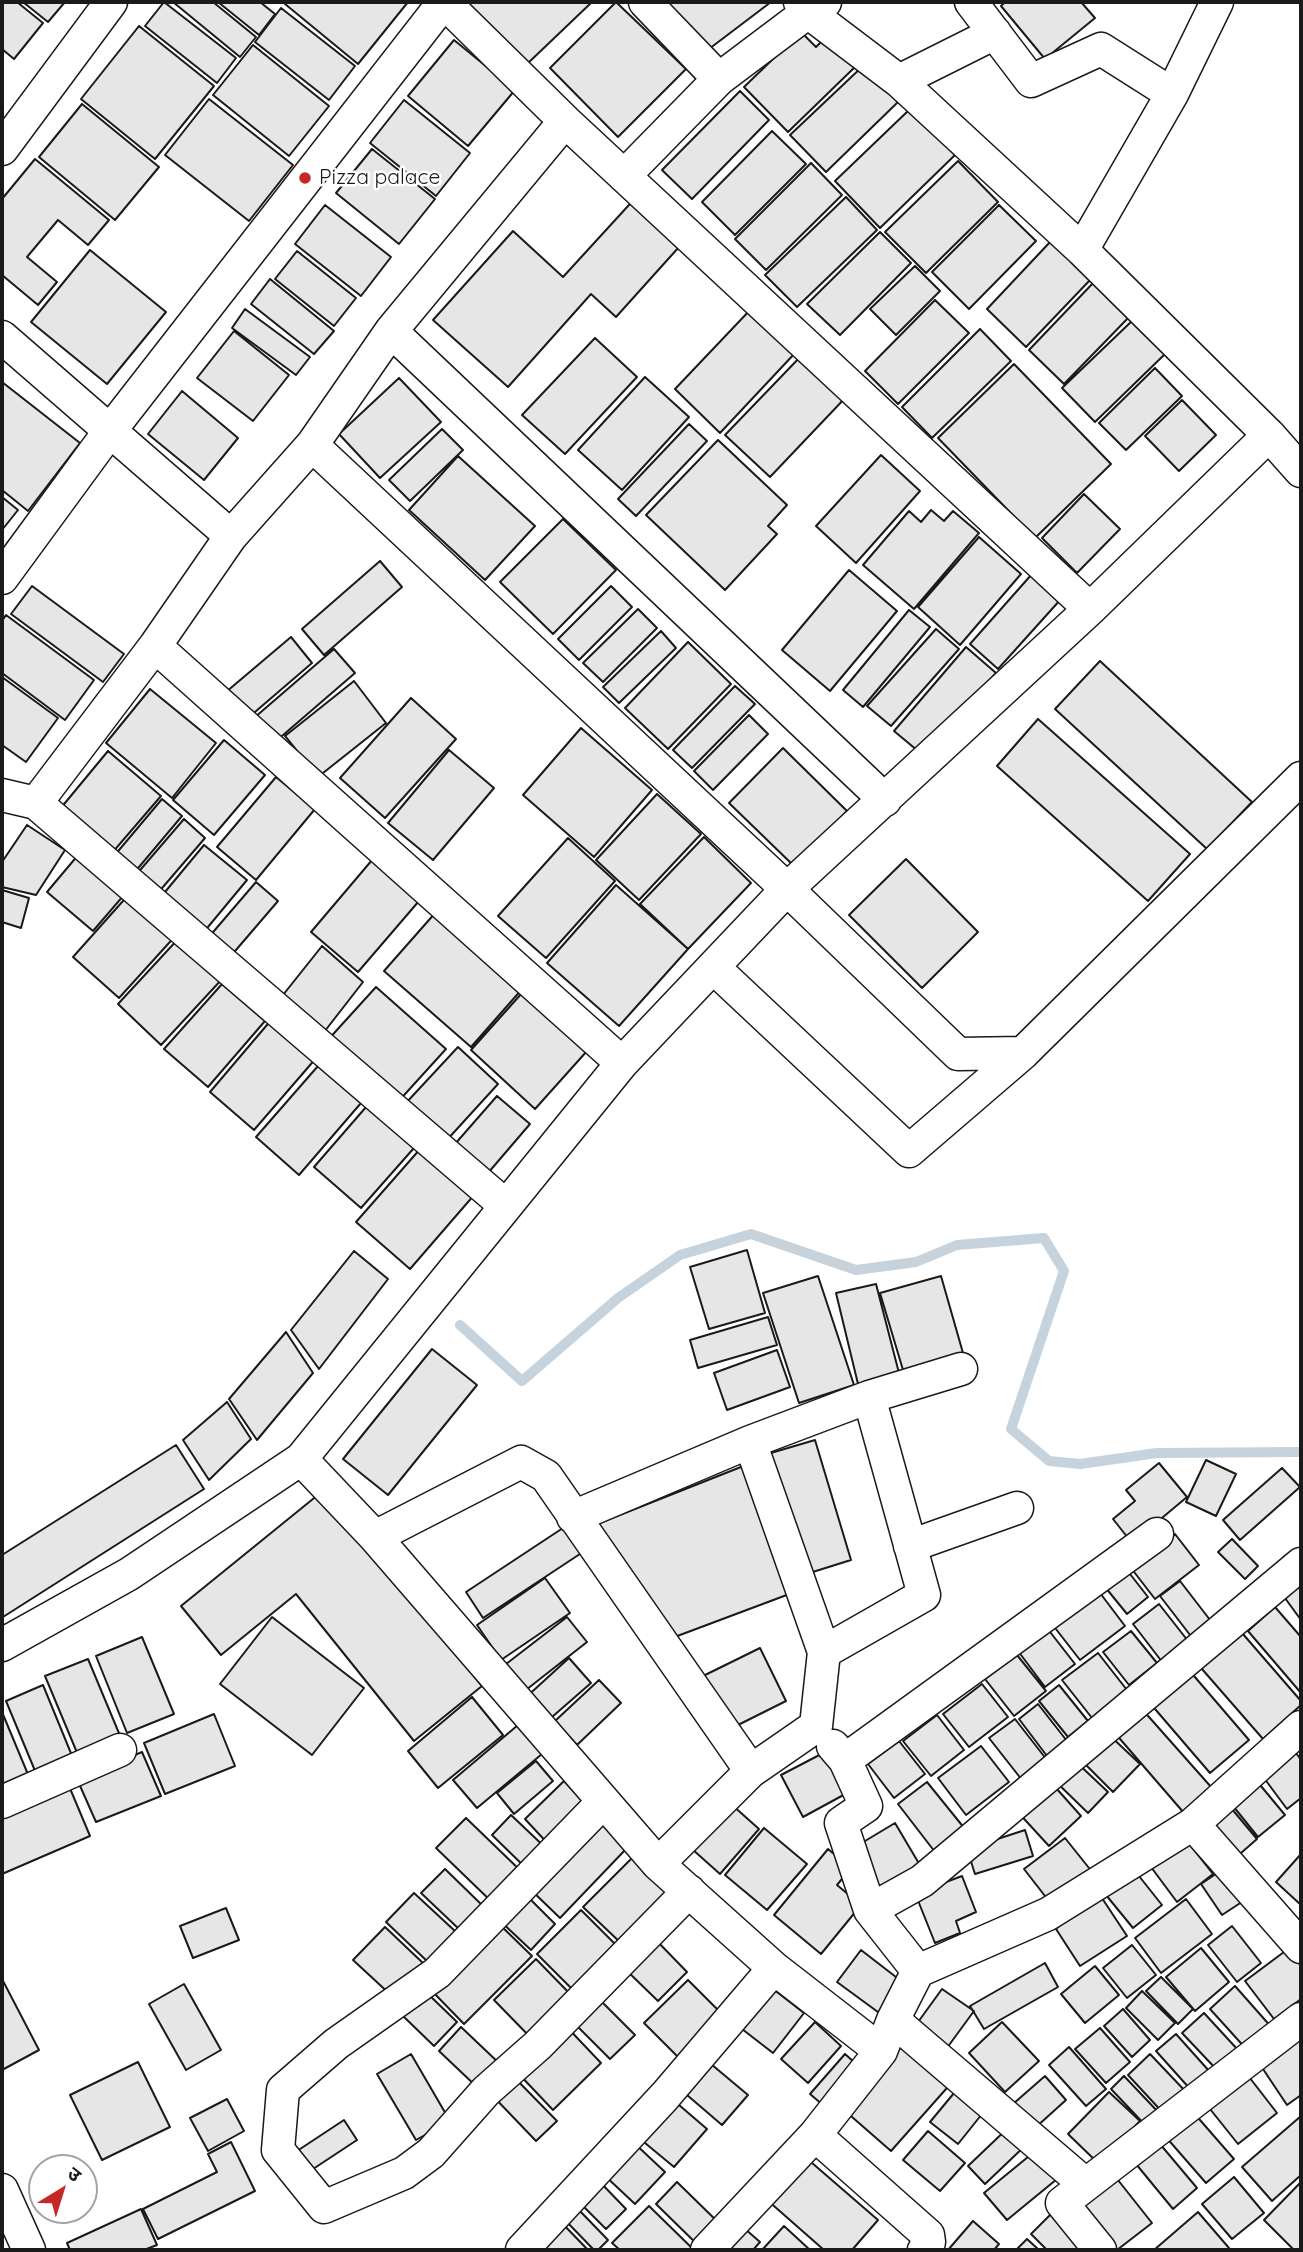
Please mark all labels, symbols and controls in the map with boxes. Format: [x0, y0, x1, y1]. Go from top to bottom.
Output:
place label: Pizza palace [319, 165, 440, 191]
marker: Pizza palace [297, 170, 313, 186]
north arrow [28, 2154, 98, 2224]
text: उ [63, 2161, 86, 2187]

